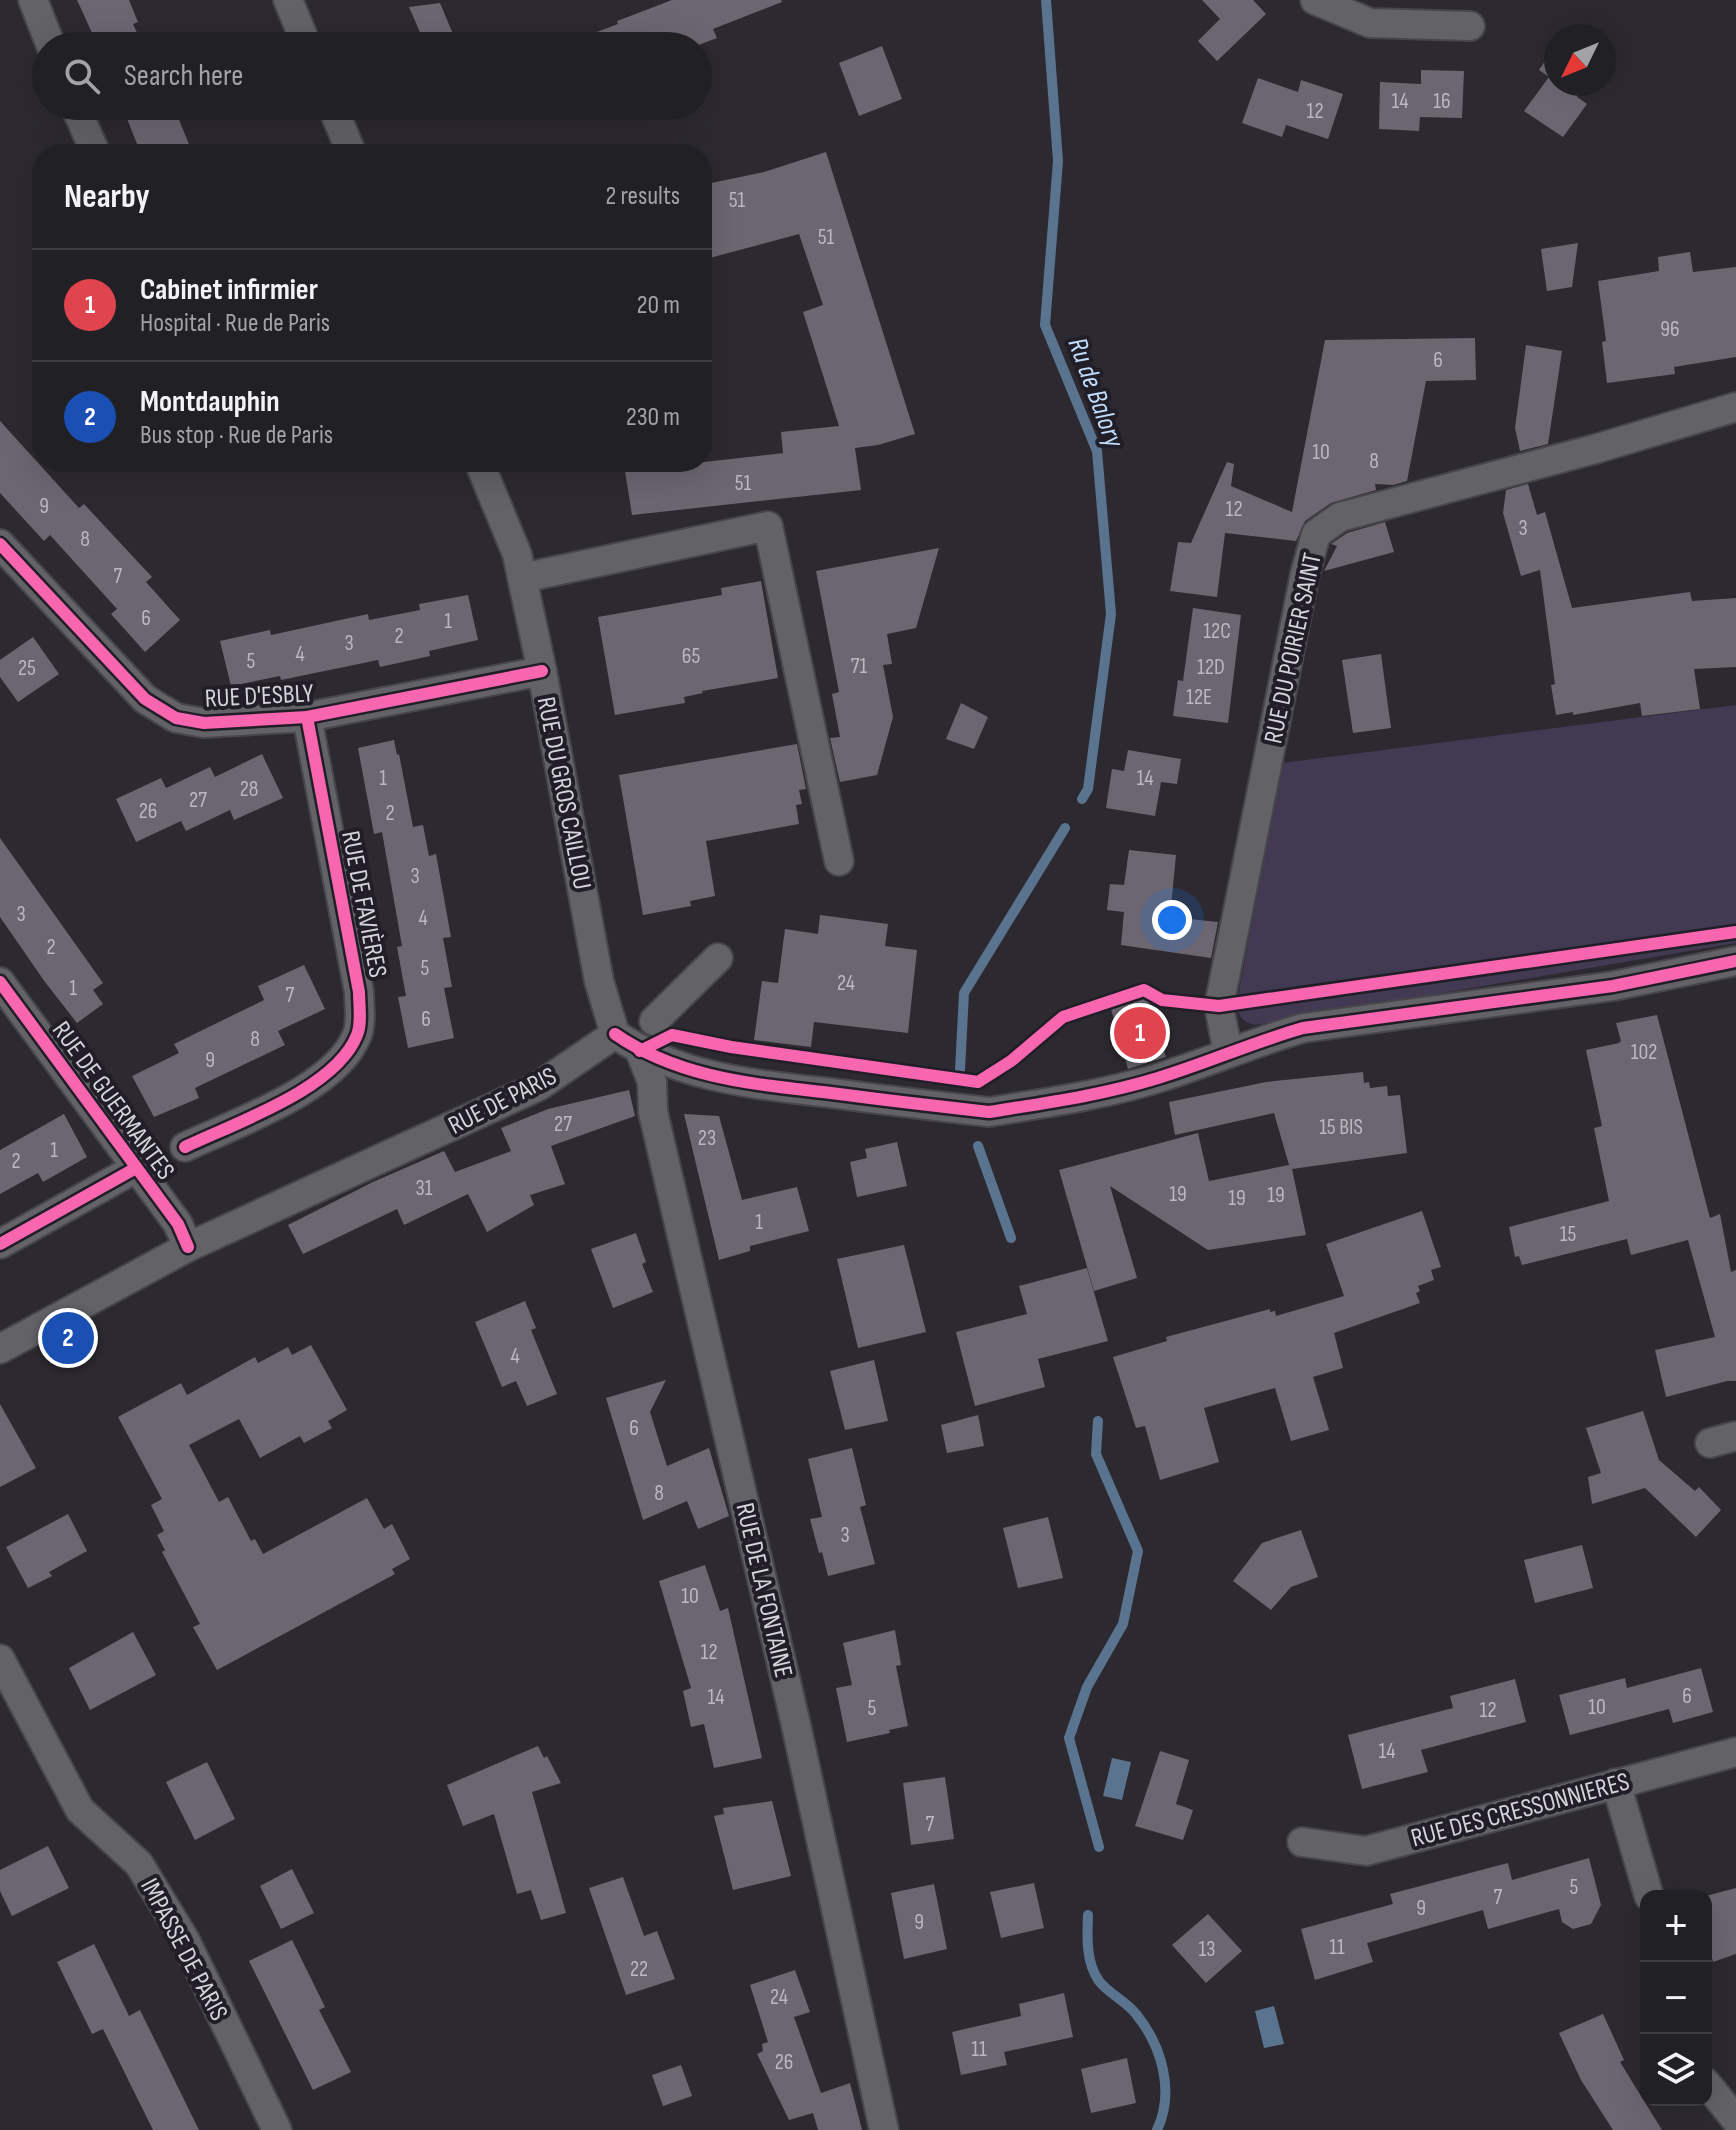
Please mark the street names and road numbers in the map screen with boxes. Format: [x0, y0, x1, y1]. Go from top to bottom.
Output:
street label: RUE DU POIRIER SAINT [1258, 550, 1329, 746]
street label: RUE D'ESBLY [204, 678, 314, 715]
street label: RUE DU GROS CAILLOU [530, 694, 597, 892]
street label: RUE DE FAVIÈRES [334, 828, 393, 980]
street label: RUE DE GUERMANTES [45, 1016, 181, 1186]
street label: RUE DE PARIS [443, 1061, 562, 1142]
street label: RUE DE LA FONTAINE [728, 1500, 799, 1681]
street label: RUE DES CRESSONNIERES [1408, 1766, 1633, 1854]
street label: IMPASSE DE PARIS [133, 1873, 234, 2026]

